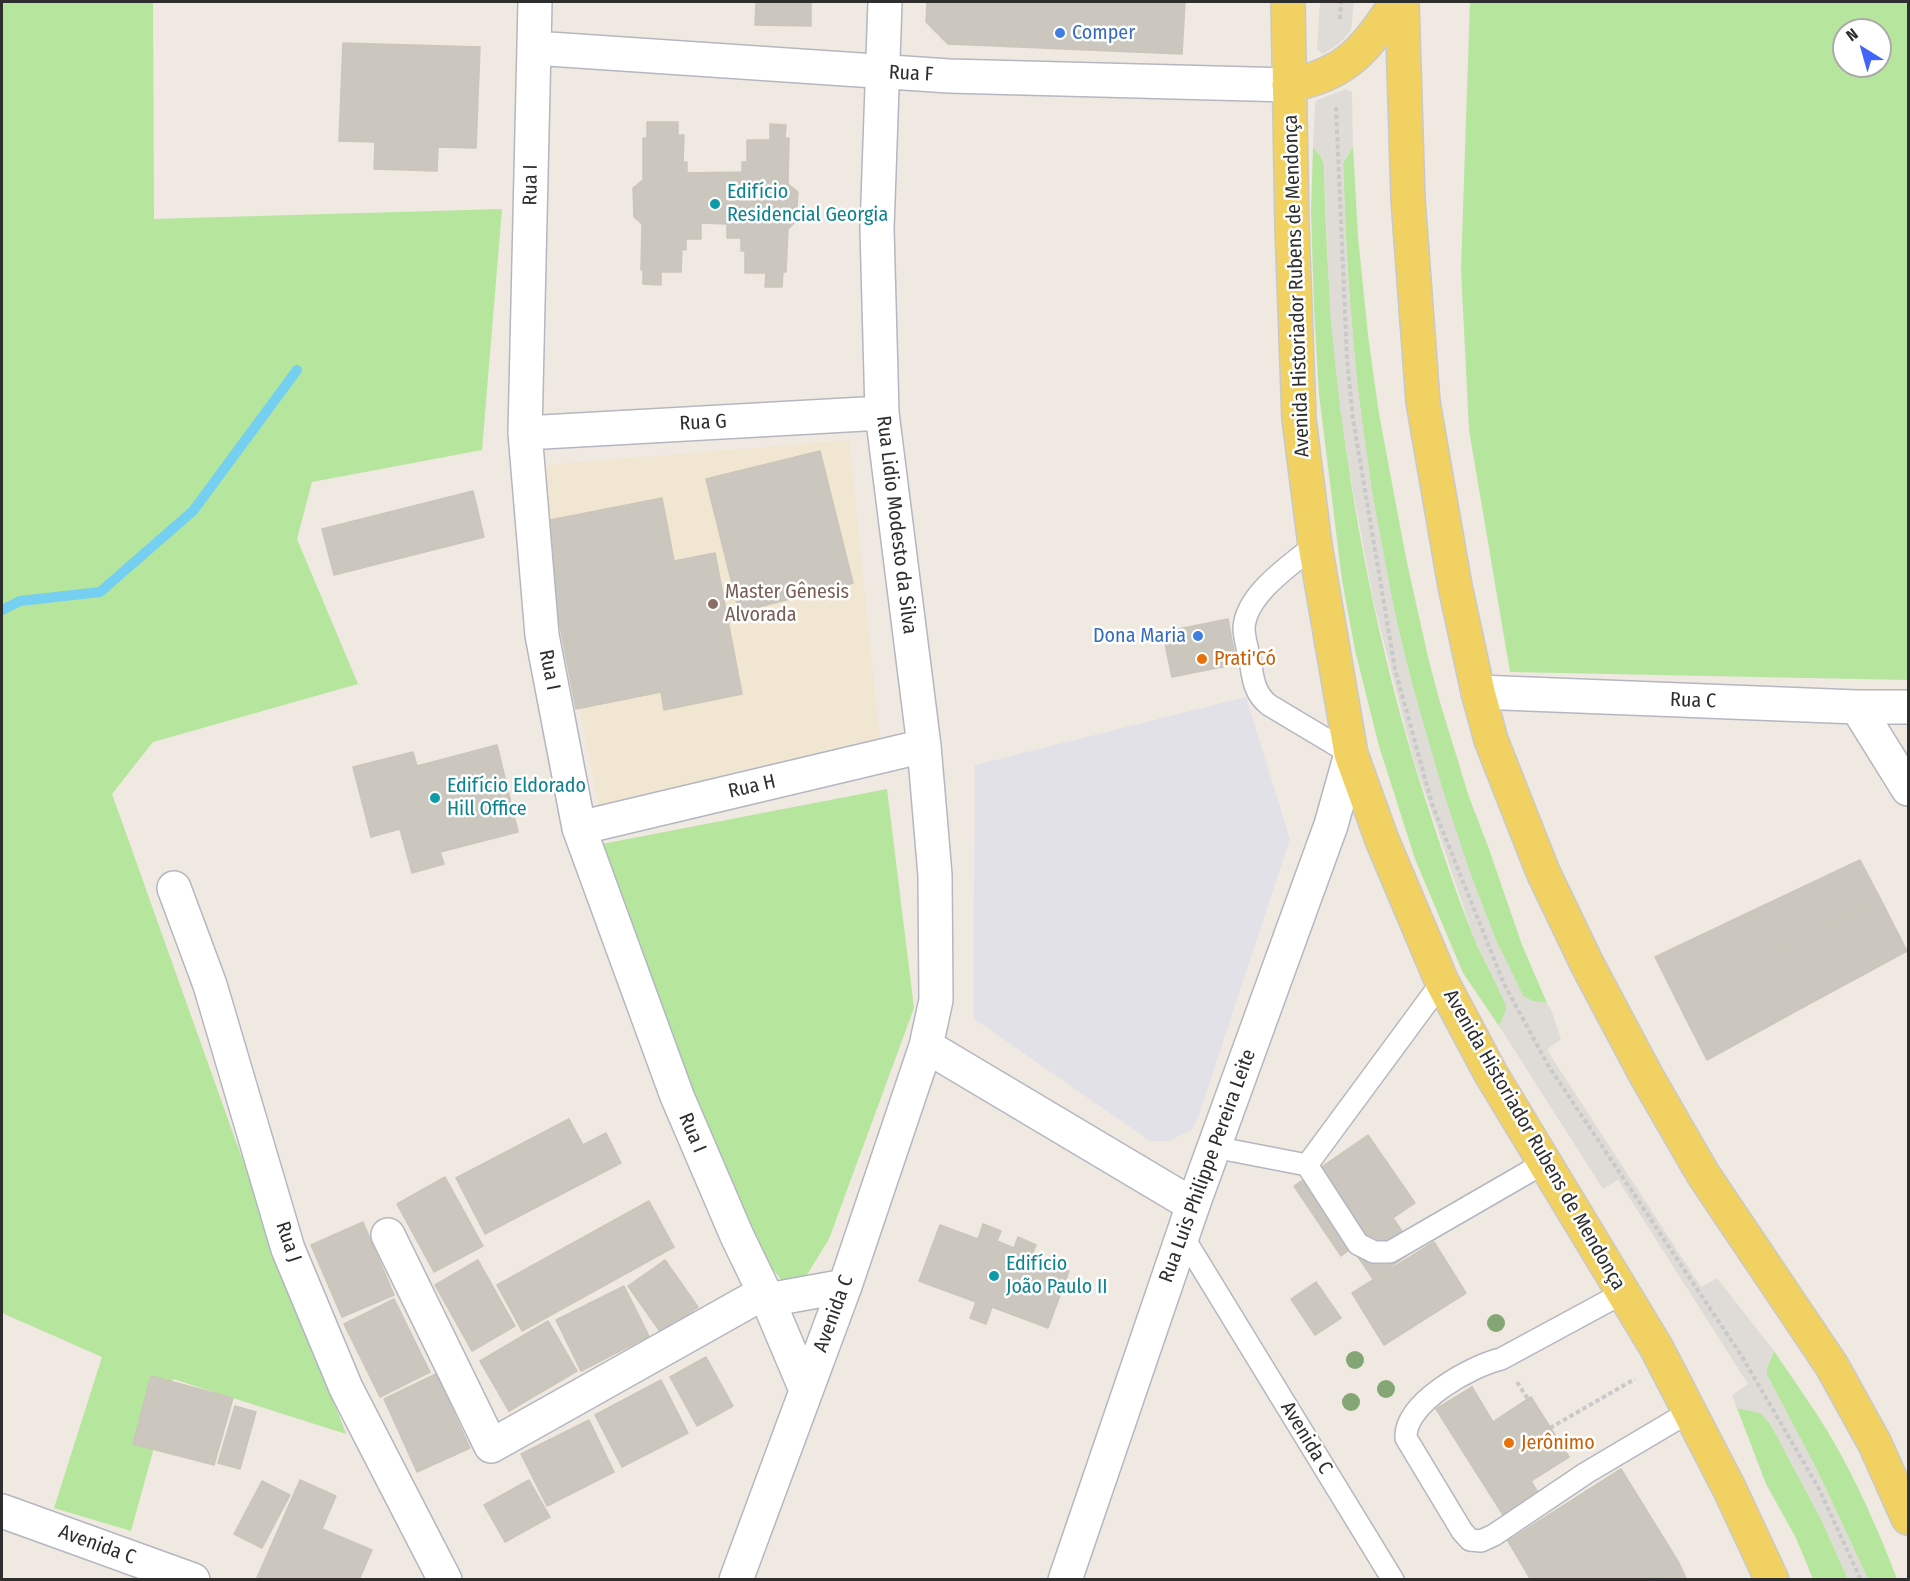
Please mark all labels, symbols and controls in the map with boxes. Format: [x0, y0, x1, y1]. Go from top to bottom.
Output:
north arrow [1832, 18, 1892, 78]
place label: Comper [1072, 21, 1135, 45]
text: N [1843, 24, 1862, 45]
marker: Comper [1053, 26, 1067, 40]
street label: Rua F [888, 61, 934, 87]
street label: Avenida Historiador Rubens de Mendonça [1279, 114, 1315, 458]
street label: Rua I [519, 164, 543, 206]
place label: Edifício Residencial Georgia [727, 180, 888, 227]
marker: Edifício Residencial Georgia [708, 197, 722, 211]
street label: Rua G [679, 410, 727, 436]
street label: Rua Lidio Modesto da Silva [871, 414, 921, 636]
place label: Master Gênesis Alvorada [725, 580, 849, 627]
marker: Master Gênesis Alvorada [706, 597, 720, 611]
place label: Dona Maria [1093, 624, 1186, 648]
marker: Dona Maria [1191, 629, 1205, 643]
place label: Prati'Có [1214, 647, 1276, 671]
street label: Rua I [533, 648, 565, 692]
marker: Prati'Có [1195, 652, 1209, 666]
street label: Rua C [1670, 688, 1716, 714]
street label: Rua H [726, 770, 778, 804]
place label: Edifício Eldorado Hill Office [447, 774, 586, 821]
marker: Edifício Eldorado Hill Office [428, 791, 442, 805]
street label: Avenida Historiador Rubens de Mendonça [1438, 986, 1630, 1294]
street label: Rua Luis Philippe Pereira Leite [1155, 1046, 1261, 1286]
street label: Rua I [673, 1109, 711, 1157]
street label: Rua J [270, 1219, 306, 1265]
place label: Edifício João Paulo II [1006, 1252, 1107, 1299]
marker: Edifício João Paulo II [987, 1269, 1001, 1283]
street label: Avenida C [809, 1272, 859, 1356]
street label: Avenida C [1275, 1397, 1337, 1479]
place label: Jerônimo [1521, 1431, 1595, 1455]
marker: Jerônimo [1502, 1436, 1516, 1450]
street label: Avenida C [55, 1520, 139, 1570]

